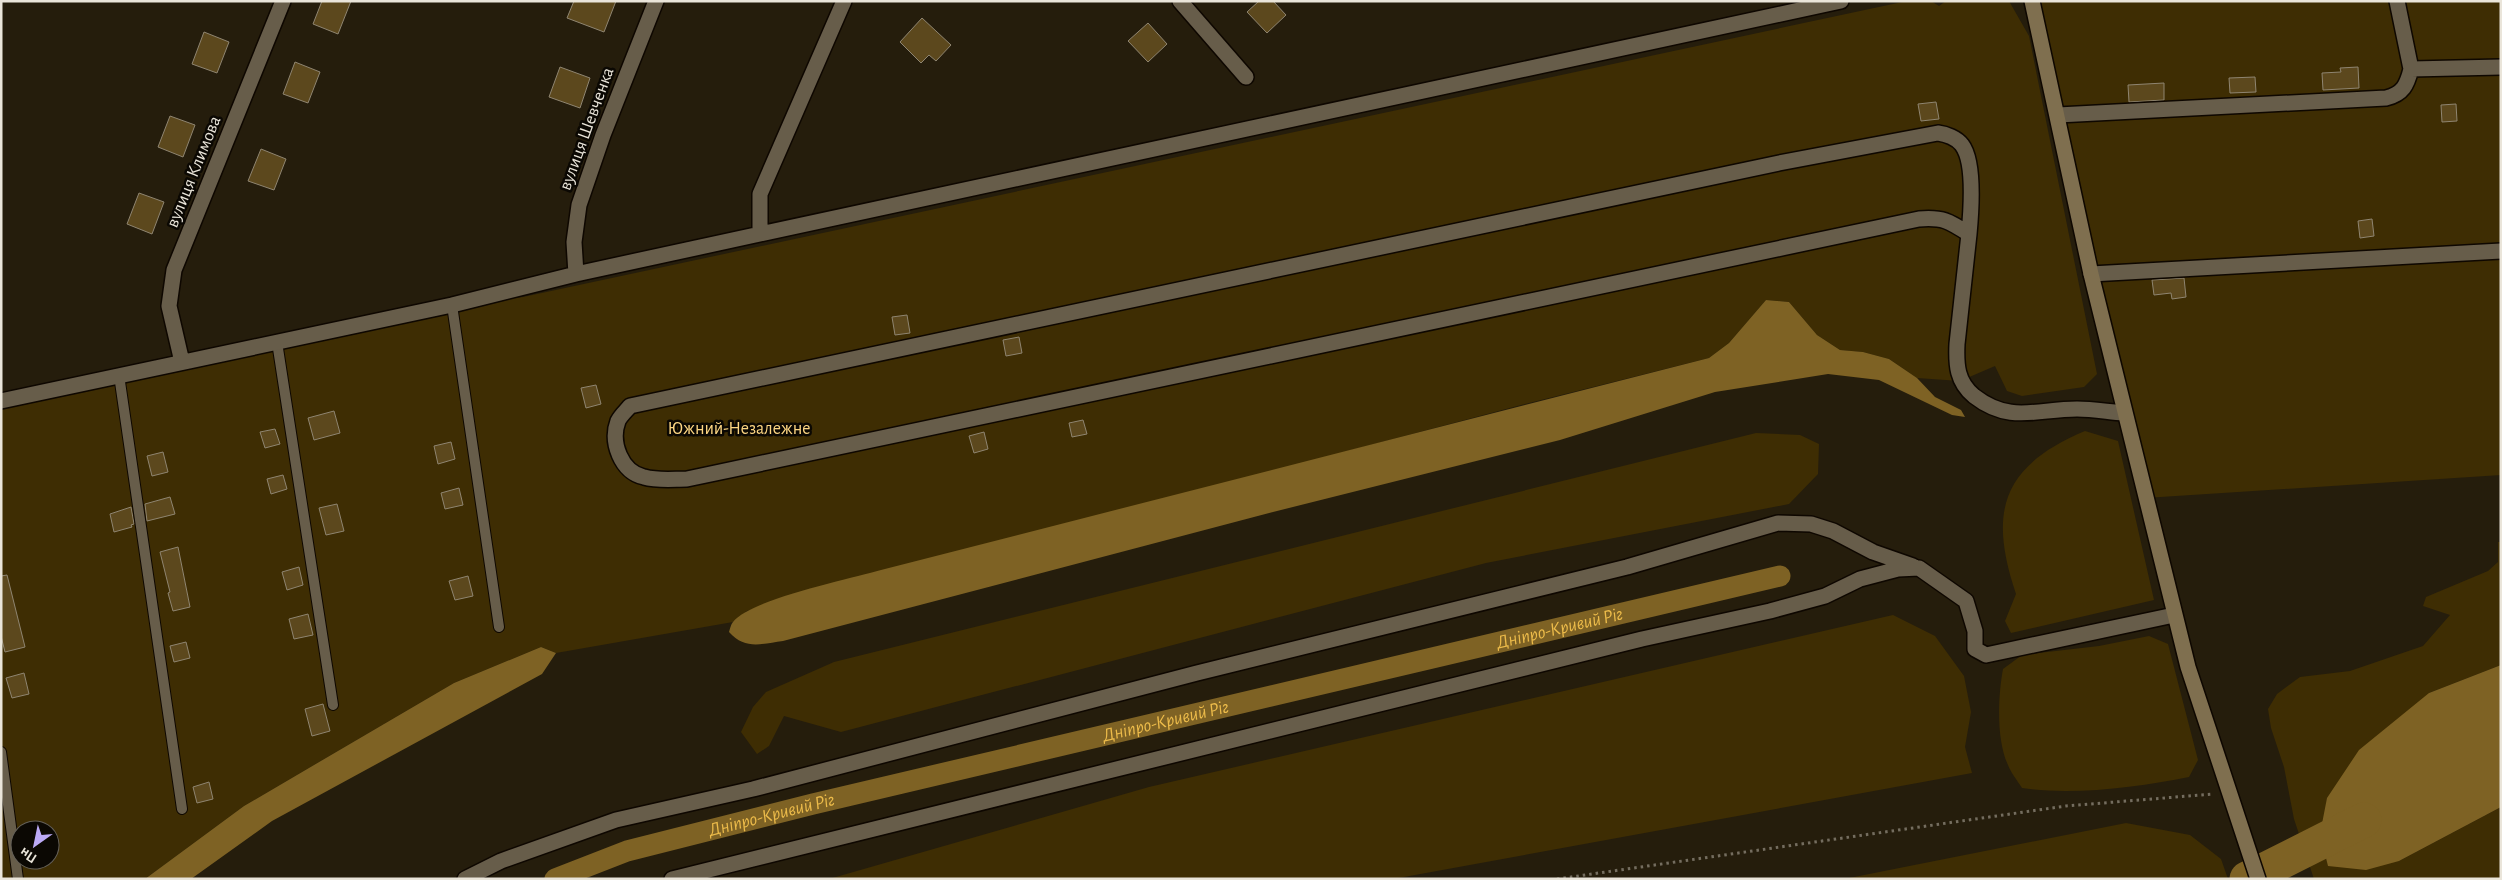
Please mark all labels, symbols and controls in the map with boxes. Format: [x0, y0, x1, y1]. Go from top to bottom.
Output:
street label: вулиця Шевченка [556, 65, 618, 193]
street label: вулиця Климова [163, 114, 225, 230]
park label: Южний-Незалежне [667, 420, 811, 438]
water label: Дніпро-Кривий Ріг [1493, 604, 1625, 652]
water label: Дніпро-Кривий Ріг [1099, 697, 1230, 745]
water label: Дніпро-Кривий Ріг [705, 790, 836, 840]
north arrow [10, 820, 60, 870]
text: Пн [17, 845, 39, 866]

